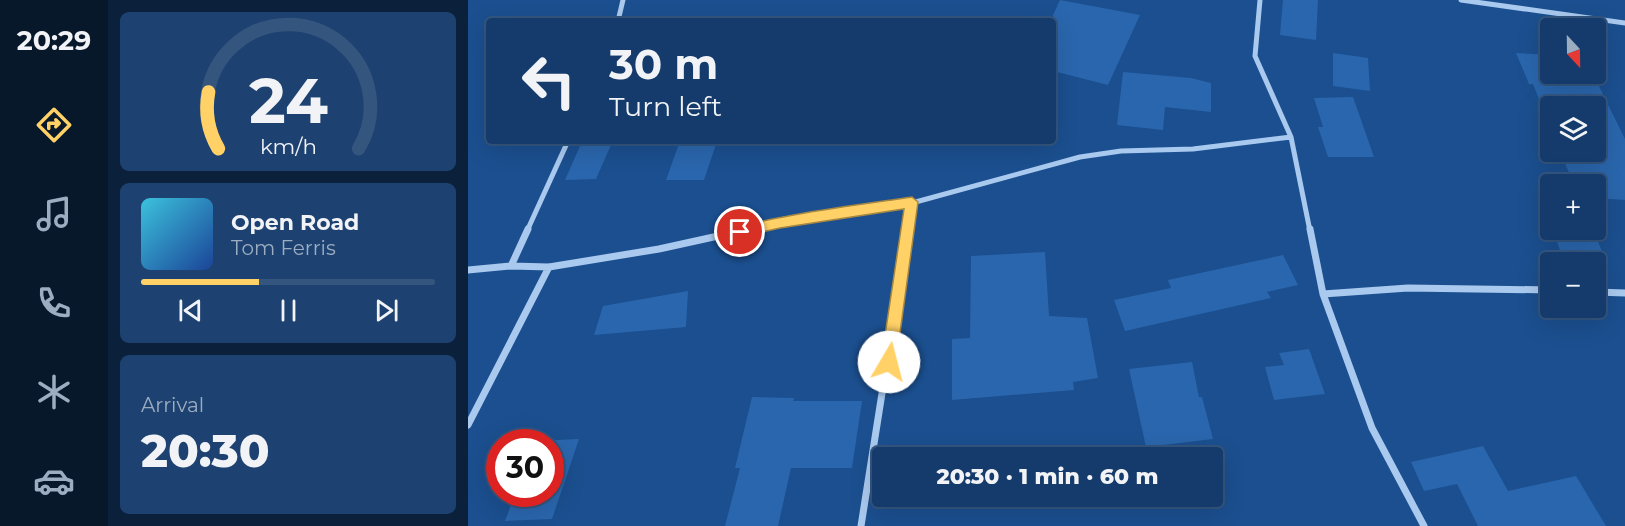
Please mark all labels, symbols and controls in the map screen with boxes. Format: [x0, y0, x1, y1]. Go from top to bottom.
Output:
north arrow [1540, 18, 1606, 84]
map controls [1540, 18, 1606, 318]
text: 20:29 [17, 24, 91, 57]
text: 30 m [609, 38, 718, 90]
icon: left [510, 42, 588, 120]
text: 24 [248, 63, 328, 139]
text: Turn left [609, 90, 722, 123]
button: layers [1540, 96, 1606, 162]
icon: directions [33, 104, 75, 146]
text: km/h [259, 133, 317, 159]
button: + [1540, 174, 1606, 240]
icon: music [33, 193, 75, 235]
pin [714, 206, 765, 257]
text: Open Road [231, 209, 359, 236]
icon: arrive [723, 215, 756, 248]
text: Tom Ferris [231, 236, 336, 260]
button: − [1540, 252, 1606, 318]
icon: phone [33, 282, 75, 324]
icon: previous [174, 294, 207, 327]
icon: pause [272, 294, 305, 327]
icon: next [370, 294, 403, 327]
position arrow [857, 330, 921, 394]
icon: climate [33, 371, 75, 413]
text: Arrival [141, 393, 204, 417]
text: 20:30 [141, 423, 269, 478]
speed limit sign: 30 [486, 429, 564, 507]
icon: car [33, 460, 75, 502]
text: 20:30 · 1 min · 60 m [937, 463, 1158, 490]

